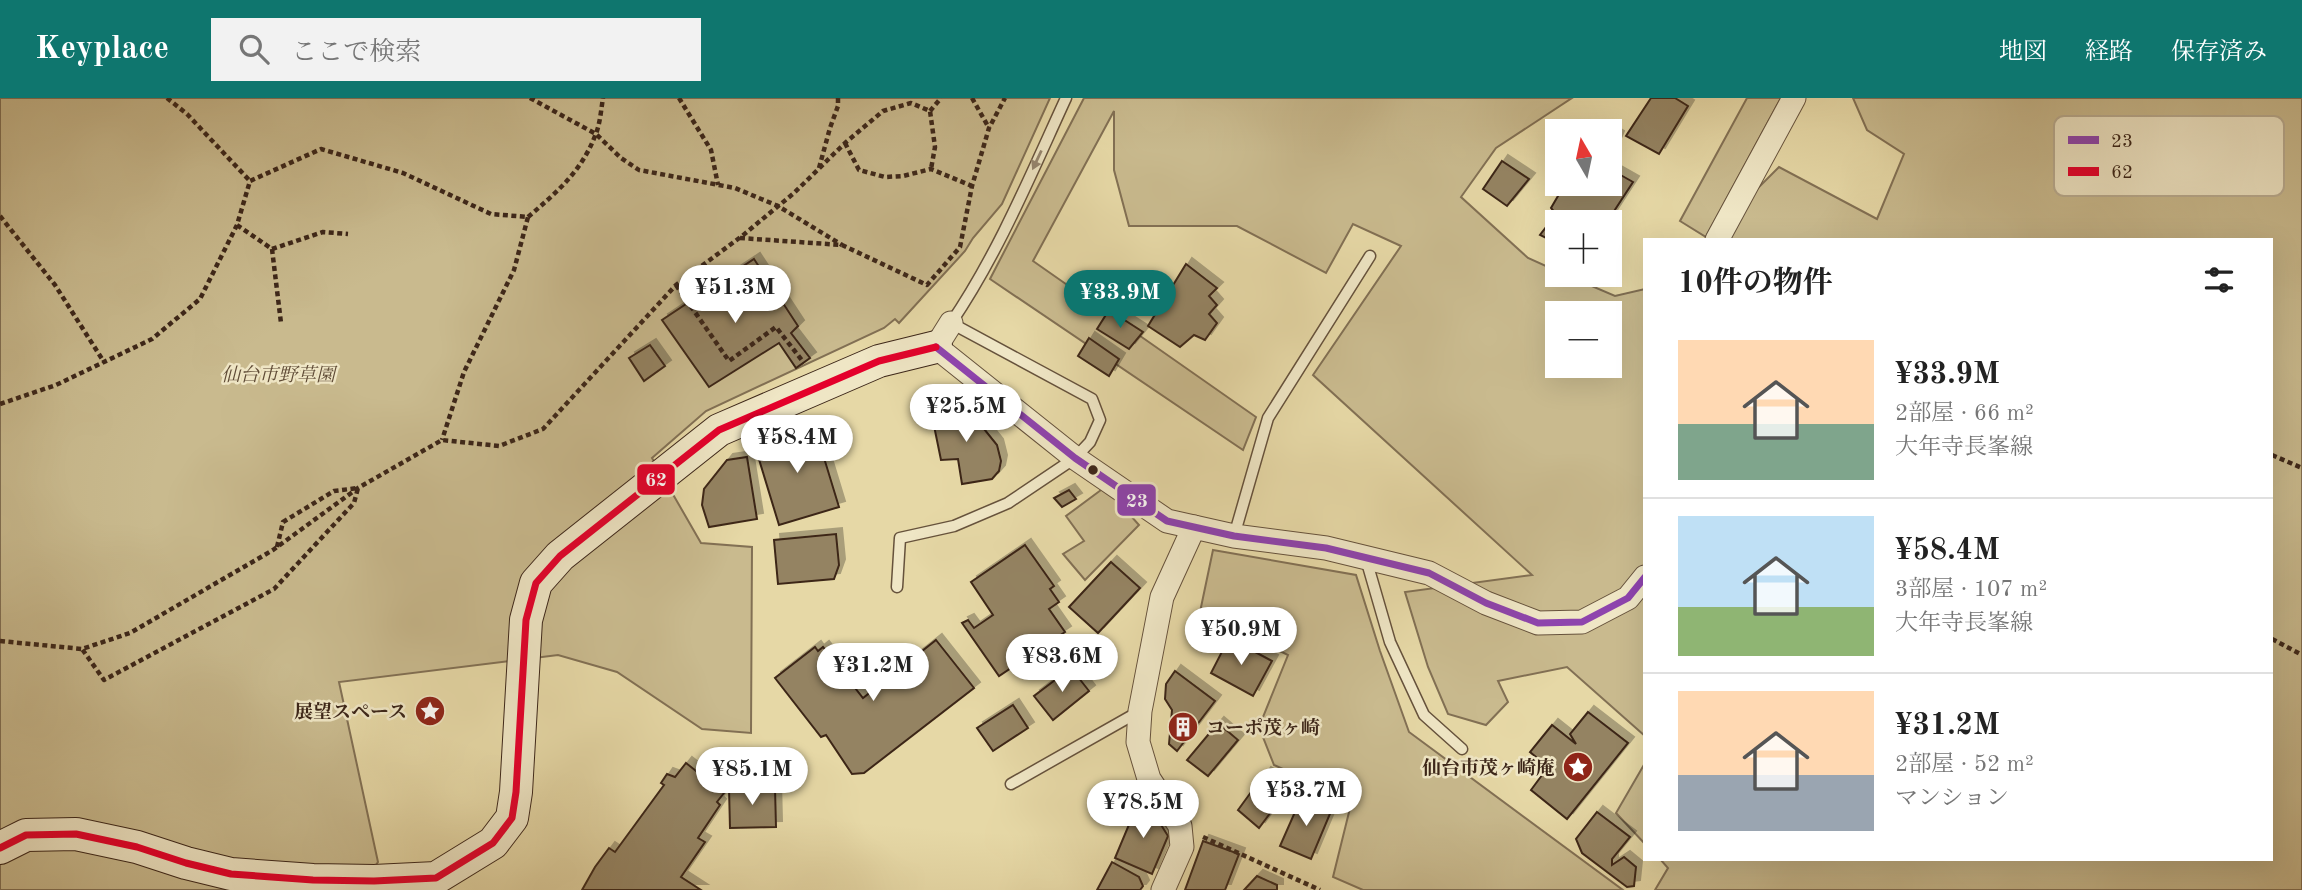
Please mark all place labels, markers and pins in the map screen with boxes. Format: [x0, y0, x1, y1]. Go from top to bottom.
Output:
pin: ¥51.3M [678, 266, 792, 325]
pin: ¥33.9M [1063, 271, 1177, 330]
pin: ¥25.5M [909, 384, 1023, 444]
pin: ¥58.4M [740, 416, 854, 475]
unlabelled marker [1086, 463, 1100, 477]
pin: ¥50.9M [1184, 608, 1298, 667]
pin: ¥83.6M [1005, 634, 1119, 694]
pin: ¥31.2M [816, 644, 930, 703]
place icon: 展望スペース [413, 694, 447, 728]
place label: 展望スペース [294, 701, 407, 723]
building icon: コーポ茂ヶ崎 [1166, 710, 1200, 744]
place label: コーポ茂ヶ崎 [1206, 717, 1320, 739]
pin: ¥85.1M [695, 748, 809, 807]
place icon: 仙台市茂ヶ崎庵 [1561, 750, 1595, 784]
place label: 仙台市茂ヶ崎庵 [1422, 757, 1555, 779]
pin: ¥53.7M [1249, 768, 1363, 828]
pin: ¥78.5M [1086, 780, 1200, 840]

